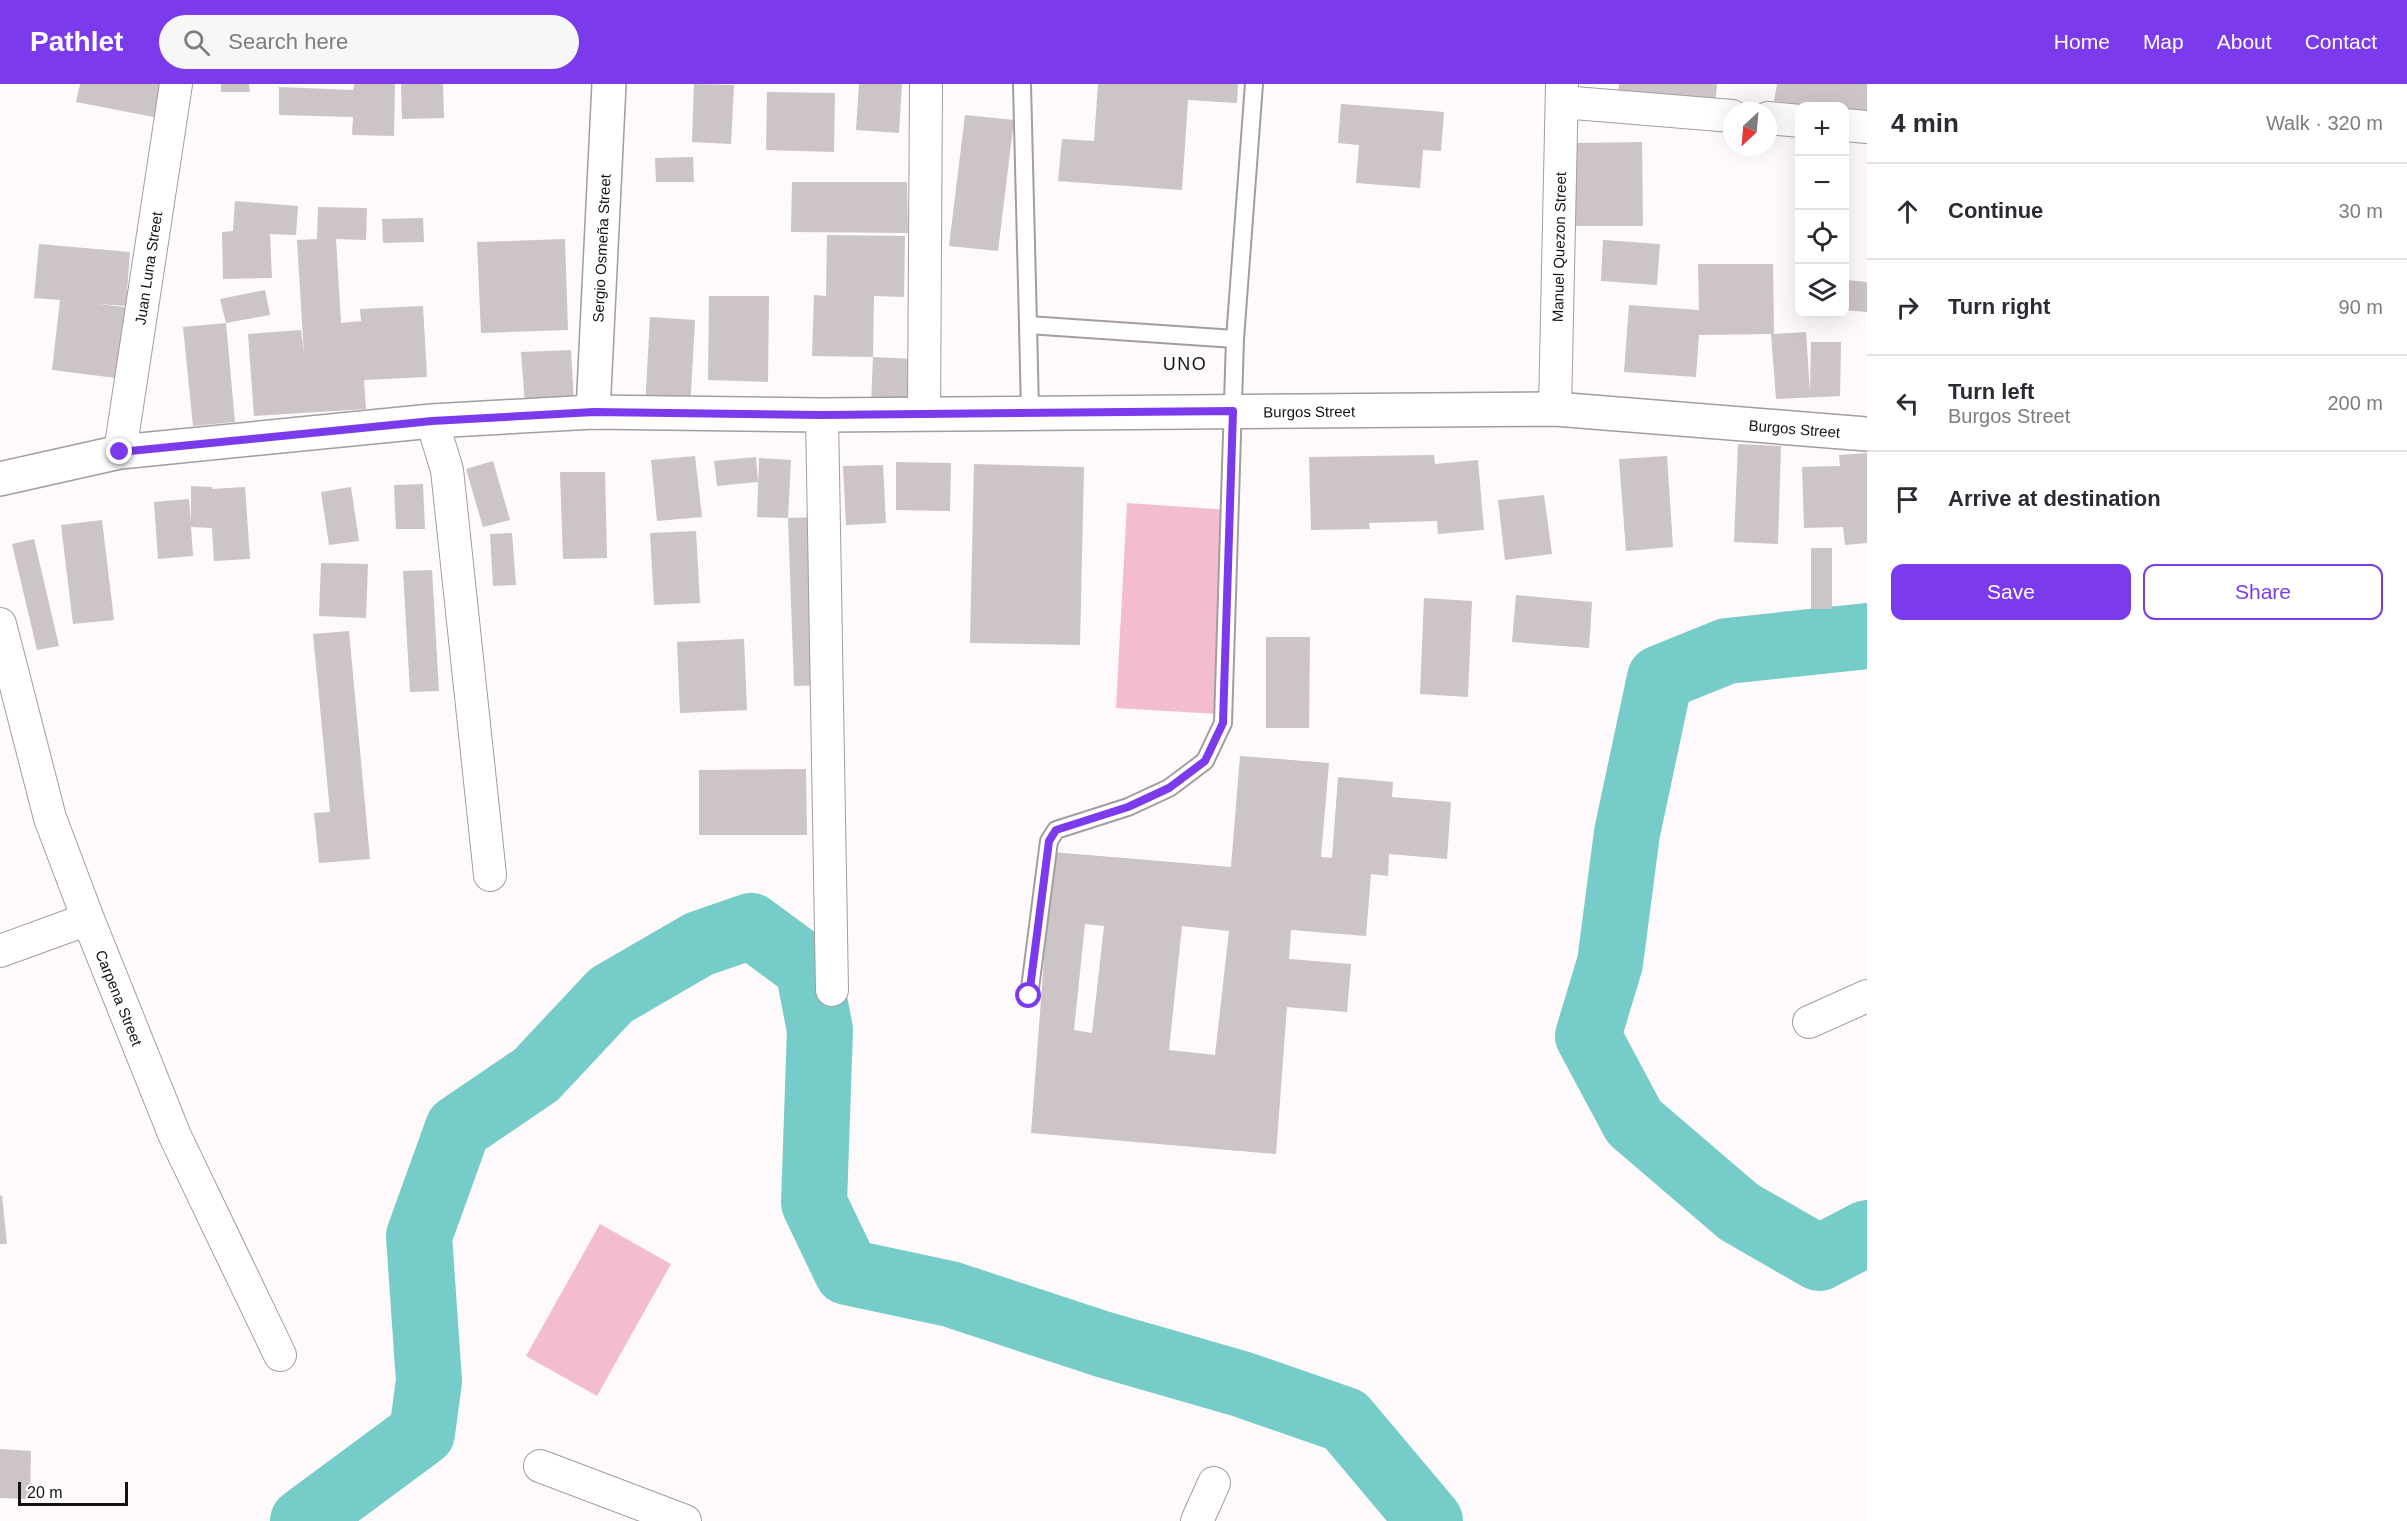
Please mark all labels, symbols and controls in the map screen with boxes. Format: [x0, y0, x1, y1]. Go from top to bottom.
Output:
search box [159, 15, 579, 69]
text: Pathlet [30, 26, 123, 57]
icon: search [180, 26, 213, 59]
text: Search here [228, 29, 348, 54]
text: Home [2054, 30, 2110, 53]
text: Map [2143, 30, 2184, 53]
text: About [2217, 30, 2272, 53]
text: Contact [2305, 30, 2377, 53]
north arrow [1723, 102, 1777, 156]
map controls [1795, 102, 1849, 318]
button: + [1795, 102, 1849, 156]
text: 4 min [1891, 108, 1959, 138]
text: Walk · 320 m [2266, 112, 2383, 134]
button: − [1795, 156, 1849, 210]
street label: Manuel Quezon Street [1548, 171, 1569, 322]
street label: Sergio Osmeña Street [589, 173, 613, 323]
icon: ahead [1891, 195, 1924, 228]
text: Continue [1948, 198, 2043, 223]
text: 30 m [2339, 200, 2383, 222]
street label: Juan Luna Street [131, 210, 165, 326]
button: locate [1795, 210, 1849, 264]
button: layers [1795, 264, 1849, 318]
icon: right [1891, 291, 1924, 324]
text: Turn right [1948, 294, 2050, 319]
text: 90 m [2339, 296, 2383, 318]
district label: UNO [1163, 354, 1207, 374]
text: Turn left [1948, 379, 2034, 404]
icon: left [1891, 387, 1924, 420]
text: 200 m [2327, 392, 2383, 414]
street label: Burgos Street [1263, 402, 1356, 420]
text: Burgos Street [1948, 405, 2070, 427]
street label: Burgos Street [1748, 416, 1842, 440]
route end [106, 438, 132, 464]
icon: arrive [1891, 483, 1924, 516]
text: Arrive at destination [1948, 486, 2161, 511]
button: Save [1891, 564, 2131, 620]
button: Share [2143, 564, 2383, 620]
street label: Carpena Street [93, 947, 147, 1049]
route start [1015, 982, 1041, 1008]
scale bar [18, 1479, 128, 1506]
text: 20 m [27, 1484, 63, 1501]

